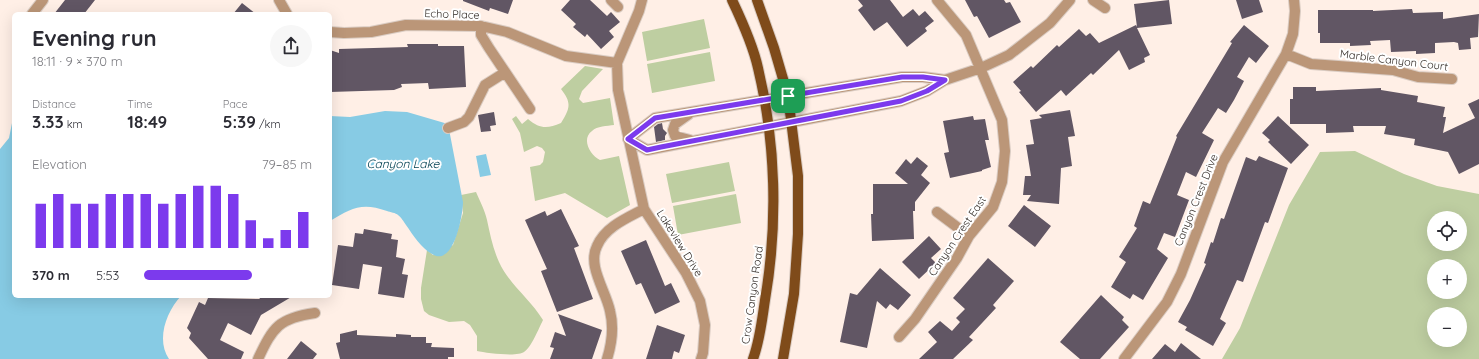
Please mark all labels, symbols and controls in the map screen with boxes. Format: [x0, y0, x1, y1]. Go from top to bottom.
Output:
street label: Echo Place [424, 6, 480, 22]
text: Evening run [32, 24, 157, 52]
button: share [270, 25, 312, 67]
street label: Marble Canyon Court [1339, 46, 1449, 74]
text: 18:11 · 9 × 370 m [32, 53, 123, 69]
pin [771, 79, 805, 113]
icon: arrive [777, 85, 799, 107]
text: Distance [32, 97, 76, 111]
text: Time [127, 97, 153, 111]
text: Pace [223, 97, 248, 111]
text: 3.33 [32, 111, 64, 132]
text: 18:49 [127, 111, 167, 132]
text: 5:39 [223, 111, 256, 132]
text: km [64, 117, 83, 131]
text: /km [256, 117, 281, 131]
street label: Canyon Crest Drive [1171, 152, 1221, 248]
text: Elevation [32, 156, 87, 172]
text: 79–85 m [262, 156, 312, 172]
water label: Canyon Lake [367, 156, 441, 171]
street label: Canyon Crest East [925, 193, 989, 279]
street label: Lakeview Drive [654, 207, 706, 279]
map controls [1427, 211, 1467, 347]
button: locate [1427, 211, 1467, 251]
street label: Crow Canyon Road [738, 245, 766, 345]
button: + [1427, 259, 1467, 299]
text: 370 m [32, 267, 70, 283]
text: 5:53 [96, 267, 119, 283]
button: − [1427, 307, 1467, 347]

